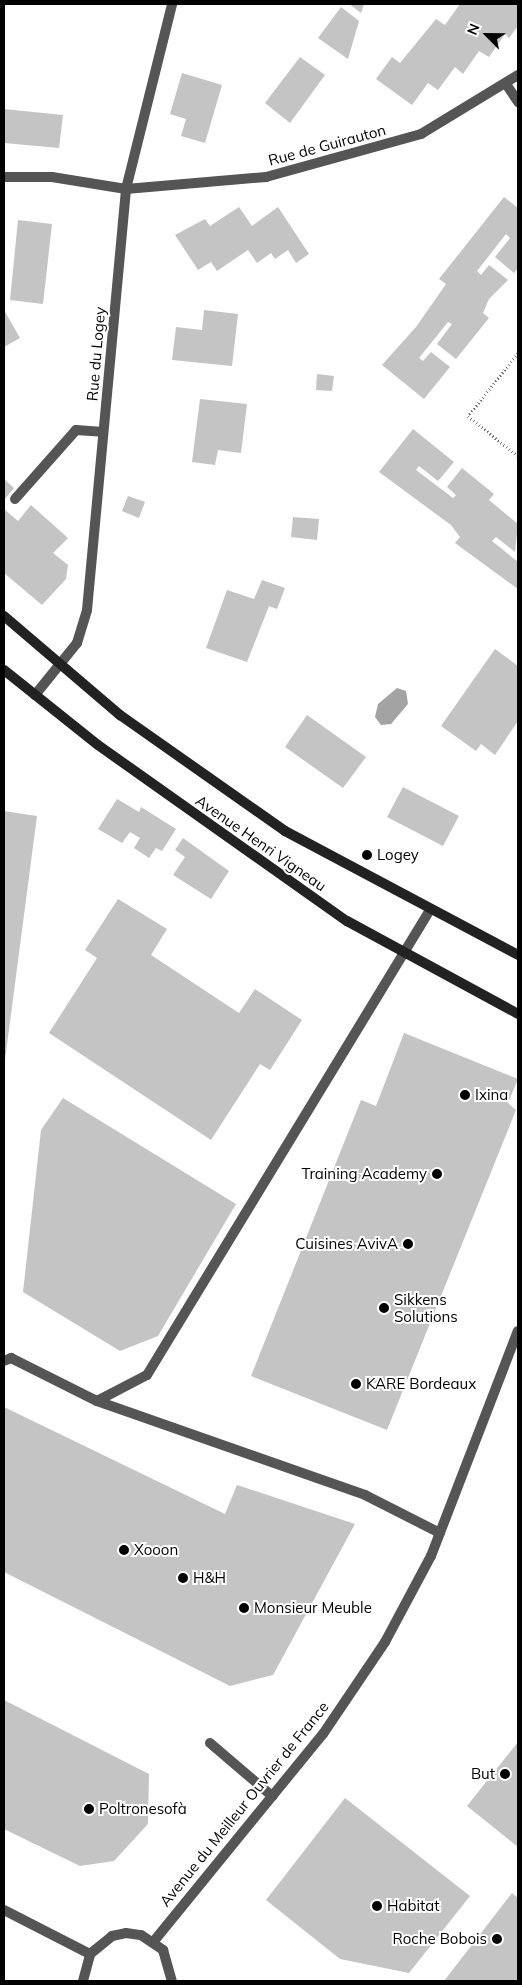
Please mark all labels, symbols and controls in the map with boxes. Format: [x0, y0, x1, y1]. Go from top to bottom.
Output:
north arrow [462, 10, 512, 60]
text: N [463, 21, 484, 38]
street label: Rue de Guirauton [266, 121, 388, 169]
street label: Rue du Logey [83, 306, 109, 402]
street label: Avenue Henri Vigneau [192, 791, 330, 895]
place label: Logey [377, 846, 419, 864]
marker: Logey [361, 849, 373, 861]
place label: Ixina [475, 1086, 508, 1104]
marker: Ixina [459, 1089, 471, 1101]
place label: Training Academy [302, 1165, 427, 1183]
marker: Training Academy [431, 1168, 443, 1180]
place label: Cuisines AvivA [295, 1235, 398, 1253]
marker: Cuisines AvivA [402, 1238, 414, 1250]
place label: Sikkens Solutions [394, 1290, 458, 1325]
marker: Sikkens Solutions [378, 1302, 390, 1314]
place label: KARE Bordeaux [366, 1375, 476, 1393]
marker: KARE Bordeaux [350, 1378, 362, 1390]
place label: Xooon [134, 1541, 178, 1559]
marker: Xooon [118, 1544, 130, 1556]
place label: H&H [193, 1569, 226, 1587]
marker: H&H [177, 1572, 189, 1584]
place label: Monsieur Meuble [254, 1599, 372, 1617]
marker: Monsieur Meuble [238, 1602, 250, 1614]
street label: Avenue du Meilleur Ouvrier de France [156, 1698, 332, 1910]
place label: But [471, 1765, 495, 1783]
marker: But [499, 1768, 511, 1780]
place label: Poltronesofà [99, 1800, 187, 1818]
marker: Poltronesofà [83, 1803, 95, 1815]
place label: Habitat [387, 1897, 440, 1915]
marker: Habitat [371, 1900, 383, 1912]
place label: Roche Bobois [393, 1930, 487, 1948]
marker: Roche Bobois [491, 1933, 503, 1945]

